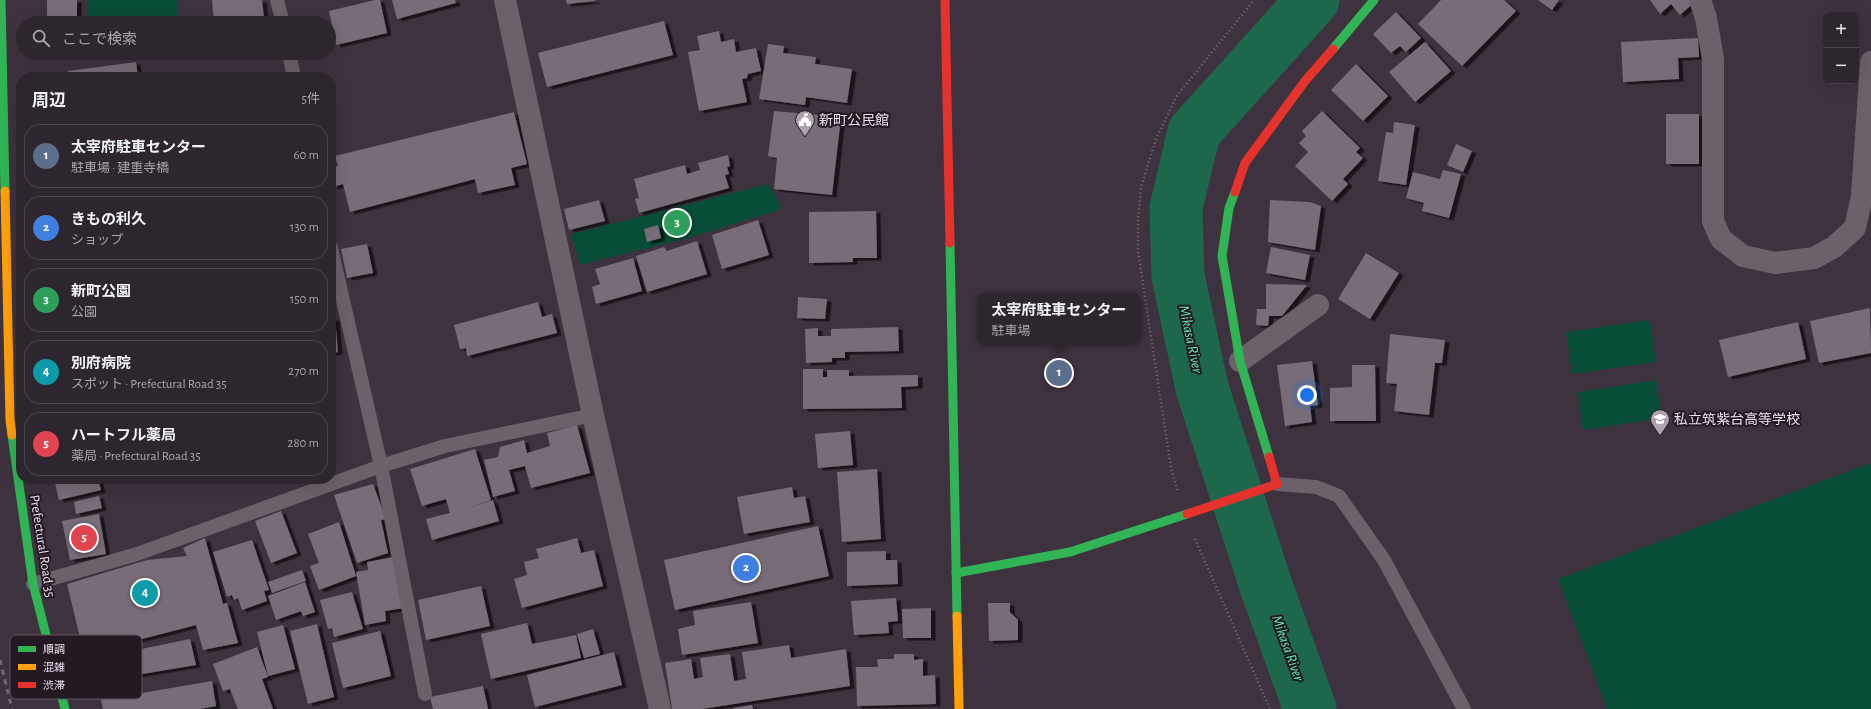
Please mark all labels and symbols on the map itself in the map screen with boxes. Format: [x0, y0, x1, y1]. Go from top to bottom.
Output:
public building icon: 新町公民館 [794, 109, 816, 137]
place label: 新町公民館 [819, 113, 889, 128]
pin: 3 [664, 208, 690, 238]
water label: Mikasa River [1176, 304, 1205, 376]
pin: 1 [1046, 358, 1072, 388]
your location [1297, 385, 1317, 405]
school or university icon: 私立筑紫台高等学校 [1649, 408, 1671, 436]
place label: 私立筑紫台高等学校 [1674, 411, 1800, 427]
street label: Prefectural Road 35 [27, 494, 57, 599]
pin: 5 [71, 523, 97, 553]
pin: 2 [733, 553, 759, 583]
pin: 4 [132, 578, 158, 608]
water label: Mikasa River [1269, 613, 1307, 684]
legend [10, 635, 142, 699]
text: 順調 [43, 644, 65, 655]
text: 混雑 [43, 661, 65, 673]
text: 渋滞 [43, 680, 65, 691]

